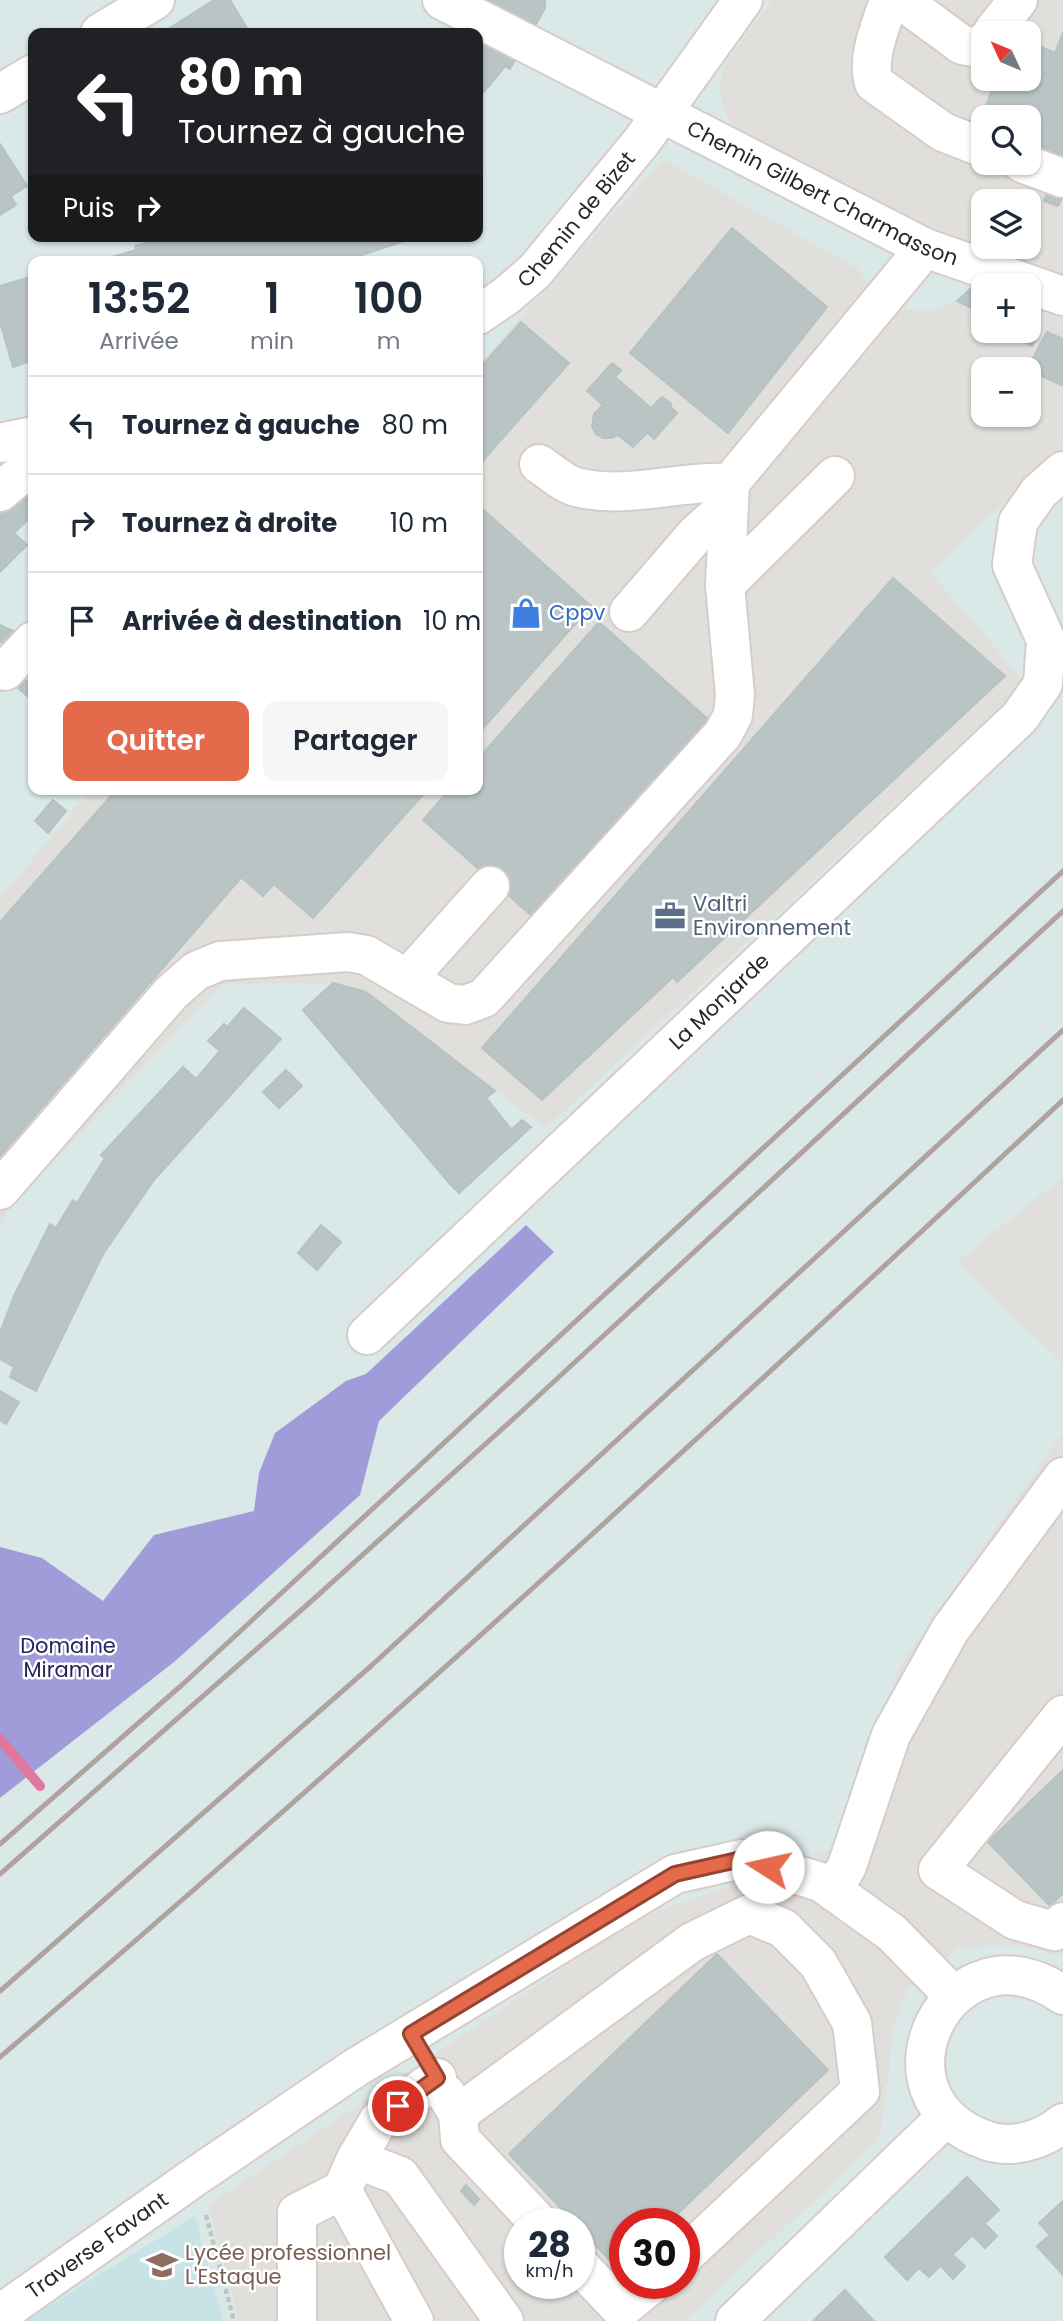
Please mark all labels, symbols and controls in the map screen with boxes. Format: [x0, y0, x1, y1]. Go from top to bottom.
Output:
north arrow [971, 21, 1041, 91]
map controls [971, 21, 1041, 427]
text: 80 m [178, 44, 304, 112]
icon: left [63, 56, 154, 147]
button: search [971, 105, 1041, 175]
text: Tournez à gauche [178, 109, 465, 154]
street label: Chemin Gilbert Charmasson [682, 113, 962, 272]
street label: Chemin de Bizet [511, 145, 642, 294]
icon: right [129, 189, 167, 227]
button: layers [971, 189, 1041, 259]
text: Puis [63, 190, 115, 226]
text: 13:52 [88, 269, 190, 328]
text: 1 [264, 269, 280, 328]
text: 100 [354, 269, 423, 328]
button: + [971, 273, 1041, 343]
text: Arrivée [99, 325, 179, 357]
text: min [250, 325, 294, 357]
text: m [377, 325, 400, 357]
button: − [971, 357, 1041, 427]
icon: left [63, 406, 101, 444]
text: Tournez à gauche [122, 407, 360, 443]
text: 80 m [382, 407, 448, 443]
icon: right [63, 504, 101, 542]
text: Tournez à droite [122, 505, 337, 541]
text: 10 m [390, 505, 448, 541]
shop icon: Cppv [509, 596, 543, 630]
place label: Cppv [549, 598, 606, 627]
icon: arrive [63, 602, 101, 640]
text: Arrivée à destination [122, 603, 402, 639]
text: 10 m [423, 603, 481, 639]
button: Quitter [63, 701, 249, 781]
button: Partager [263, 701, 448, 781]
place label: Valtri Environnement [693, 889, 851, 942]
office icon: Valtri Environnement [653, 899, 687, 933]
street label: La Monjarde [662, 947, 776, 1056]
park label: Domaine Miramar [20, 1631, 116, 1684]
position arrow [731, 1830, 805, 1904]
pin [368, 2076, 428, 2136]
icon: arrive [379, 2087, 417, 2125]
street label: Traverse Favant [20, 2185, 174, 2305]
speed limit sign: 30 [609, 2208, 700, 2299]
text: 28 [528, 2220, 571, 2269]
place label: Lycée professionnel L'Estaque [185, 2238, 391, 2291]
school or university icon: Lycée professionnel L'Estaque [145, 2248, 179, 2282]
text: km/h [526, 2258, 573, 2283]

